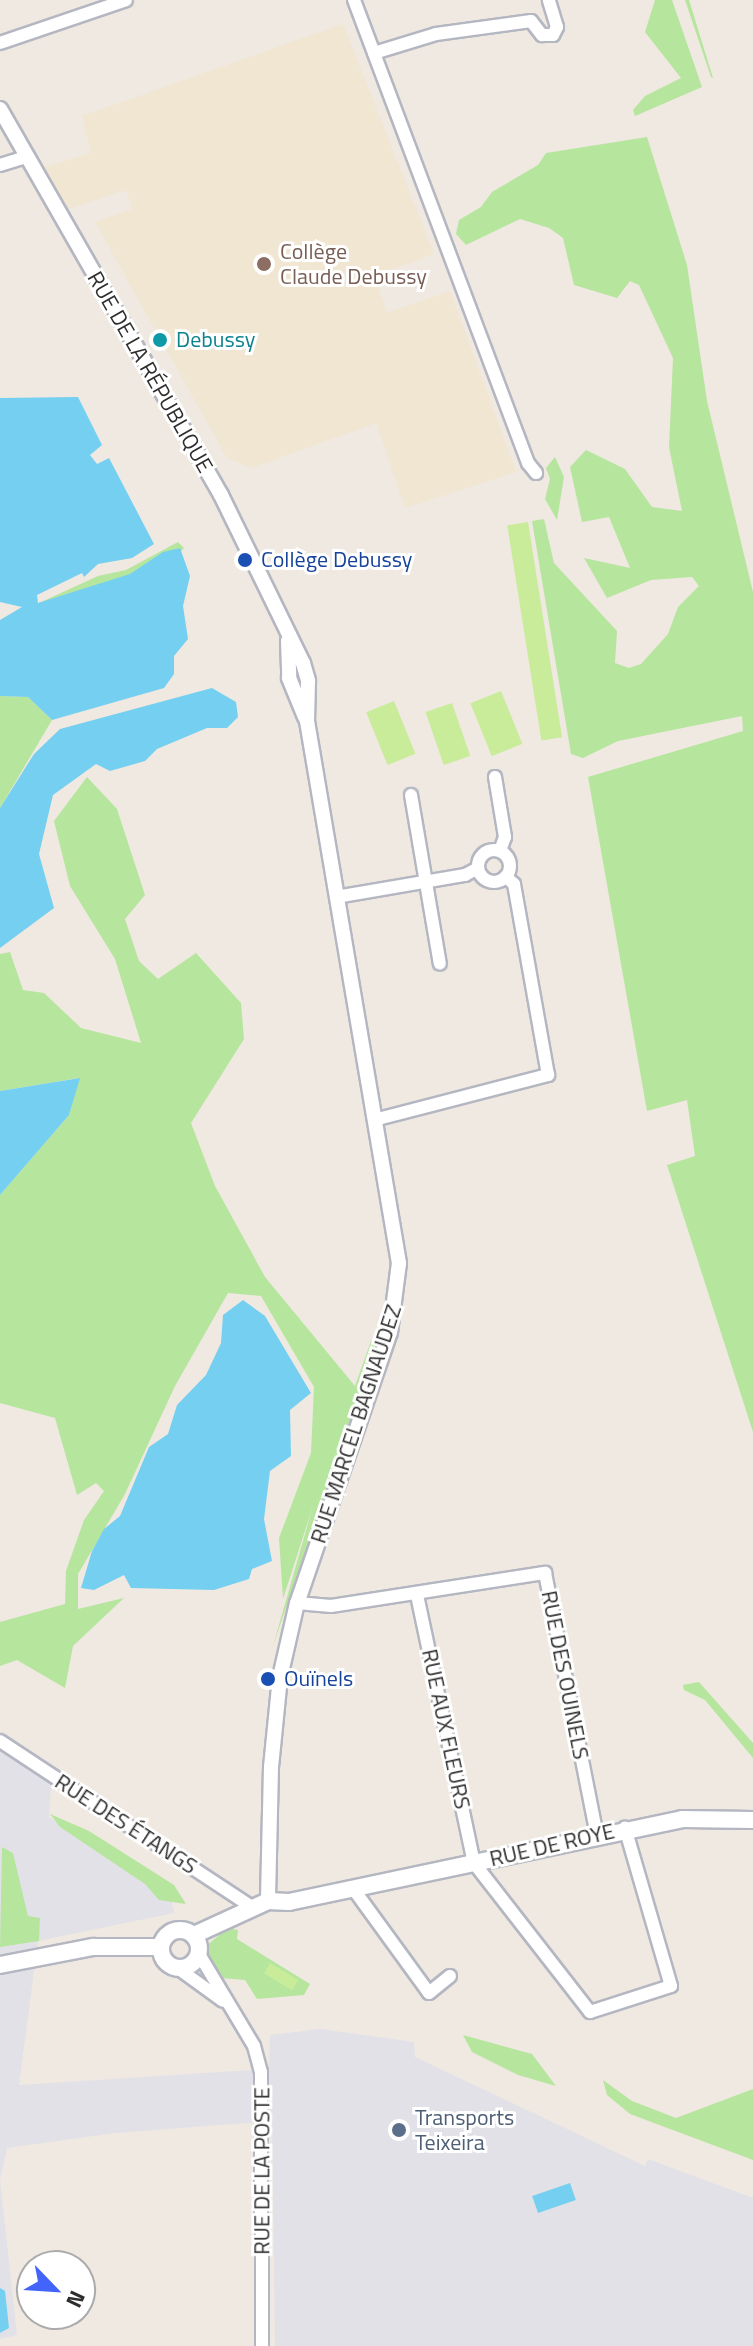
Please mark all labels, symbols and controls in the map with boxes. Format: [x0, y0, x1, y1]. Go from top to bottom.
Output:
place label: Collège Claude Debussy [280, 238, 427, 290]
marker: Collège Claude Debussy [255, 255, 273, 273]
street label: RUE DE LA RÉPUBLIQUE [82, 267, 218, 477]
place label: Debussy [176, 327, 255, 353]
marker: Debussy [151, 331, 169, 349]
place label: Collège Debussy [261, 547, 412, 573]
marker: Collège Debussy [236, 551, 254, 569]
street label: RUE MARCEL BAGNAUDEZ [305, 1301, 407, 1547]
street label: RUE DES OUINELS [536, 1588, 594, 1762]
street label: RUE AUX FLEURS [416, 1647, 476, 1811]
place label: Ouïnels [284, 1666, 353, 1692]
marker: Ouïnels [259, 1670, 277, 1688]
street label: RUE DES ÉTANGS [50, 1768, 202, 1880]
street label: RUE DE ROYE [487, 1818, 617, 1872]
street label: RUE DE LA POSTE [249, 2087, 275, 2255]
place label: Transports Teixeira [415, 2104, 514, 2156]
marker: Transports Teixeira [390, 2121, 408, 2139]
north arrow [16, 2250, 96, 2330]
text: N [57, 2285, 95, 2313]

